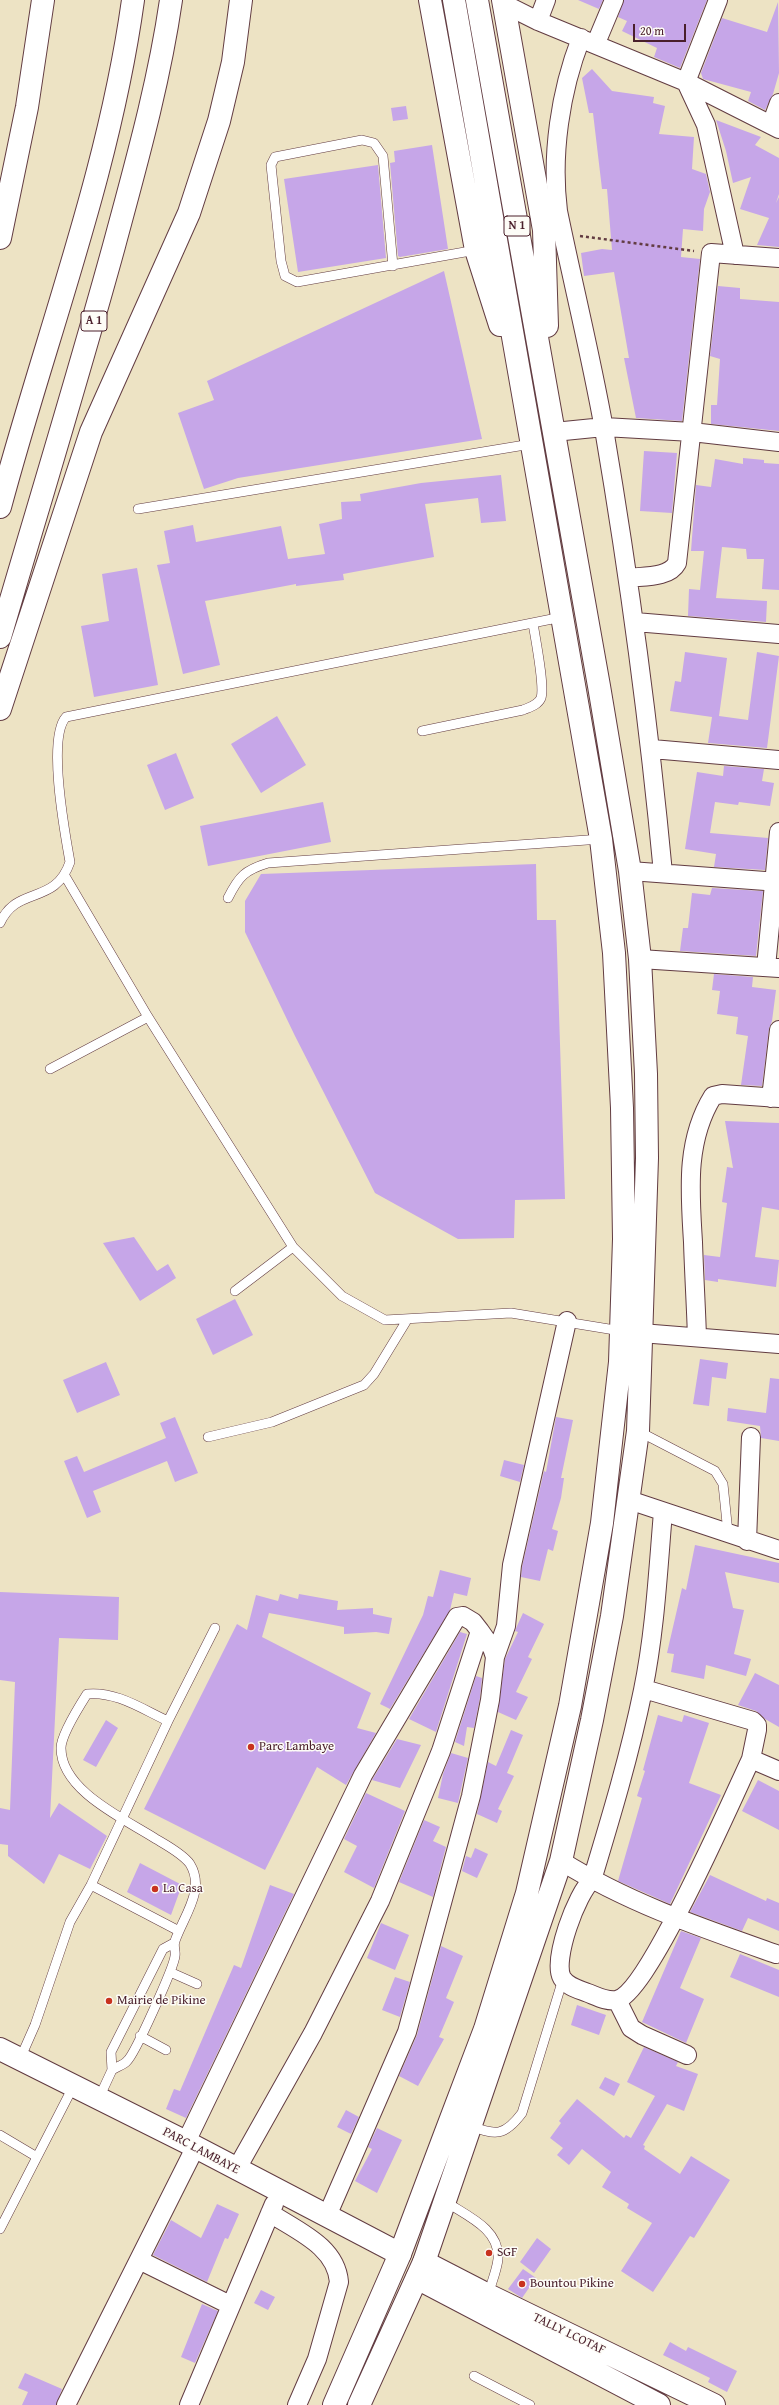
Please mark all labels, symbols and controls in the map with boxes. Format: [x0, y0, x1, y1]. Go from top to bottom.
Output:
scale bar [635, 16, 688, 42]
text: 20 m [640, 22, 664, 39]
road number: N 1 [504, 216, 530, 236]
road number: A 1 [81, 311, 107, 331]
place label: Parc Lambaye [259, 1739, 334, 1755]
marker: Parc Lambaye [246, 1742, 256, 1752]
place label: La Casa [163, 1881, 203, 1897]
marker: La Casa [150, 1884, 160, 1894]
place label: Mairie de Pikine [117, 1993, 206, 2009]
marker: Mairie de Pikine [104, 1996, 114, 2006]
street label: PARC LAMBAYE [160, 2124, 242, 2178]
place label: SGF [497, 2245, 517, 2261]
marker: SGF [484, 2248, 494, 2258]
place label: Bountou Pikine [530, 2276, 614, 2292]
marker: Bountou Pikine [517, 2279, 527, 2289]
street label: TALLY LCOTAF [530, 2310, 608, 2358]

